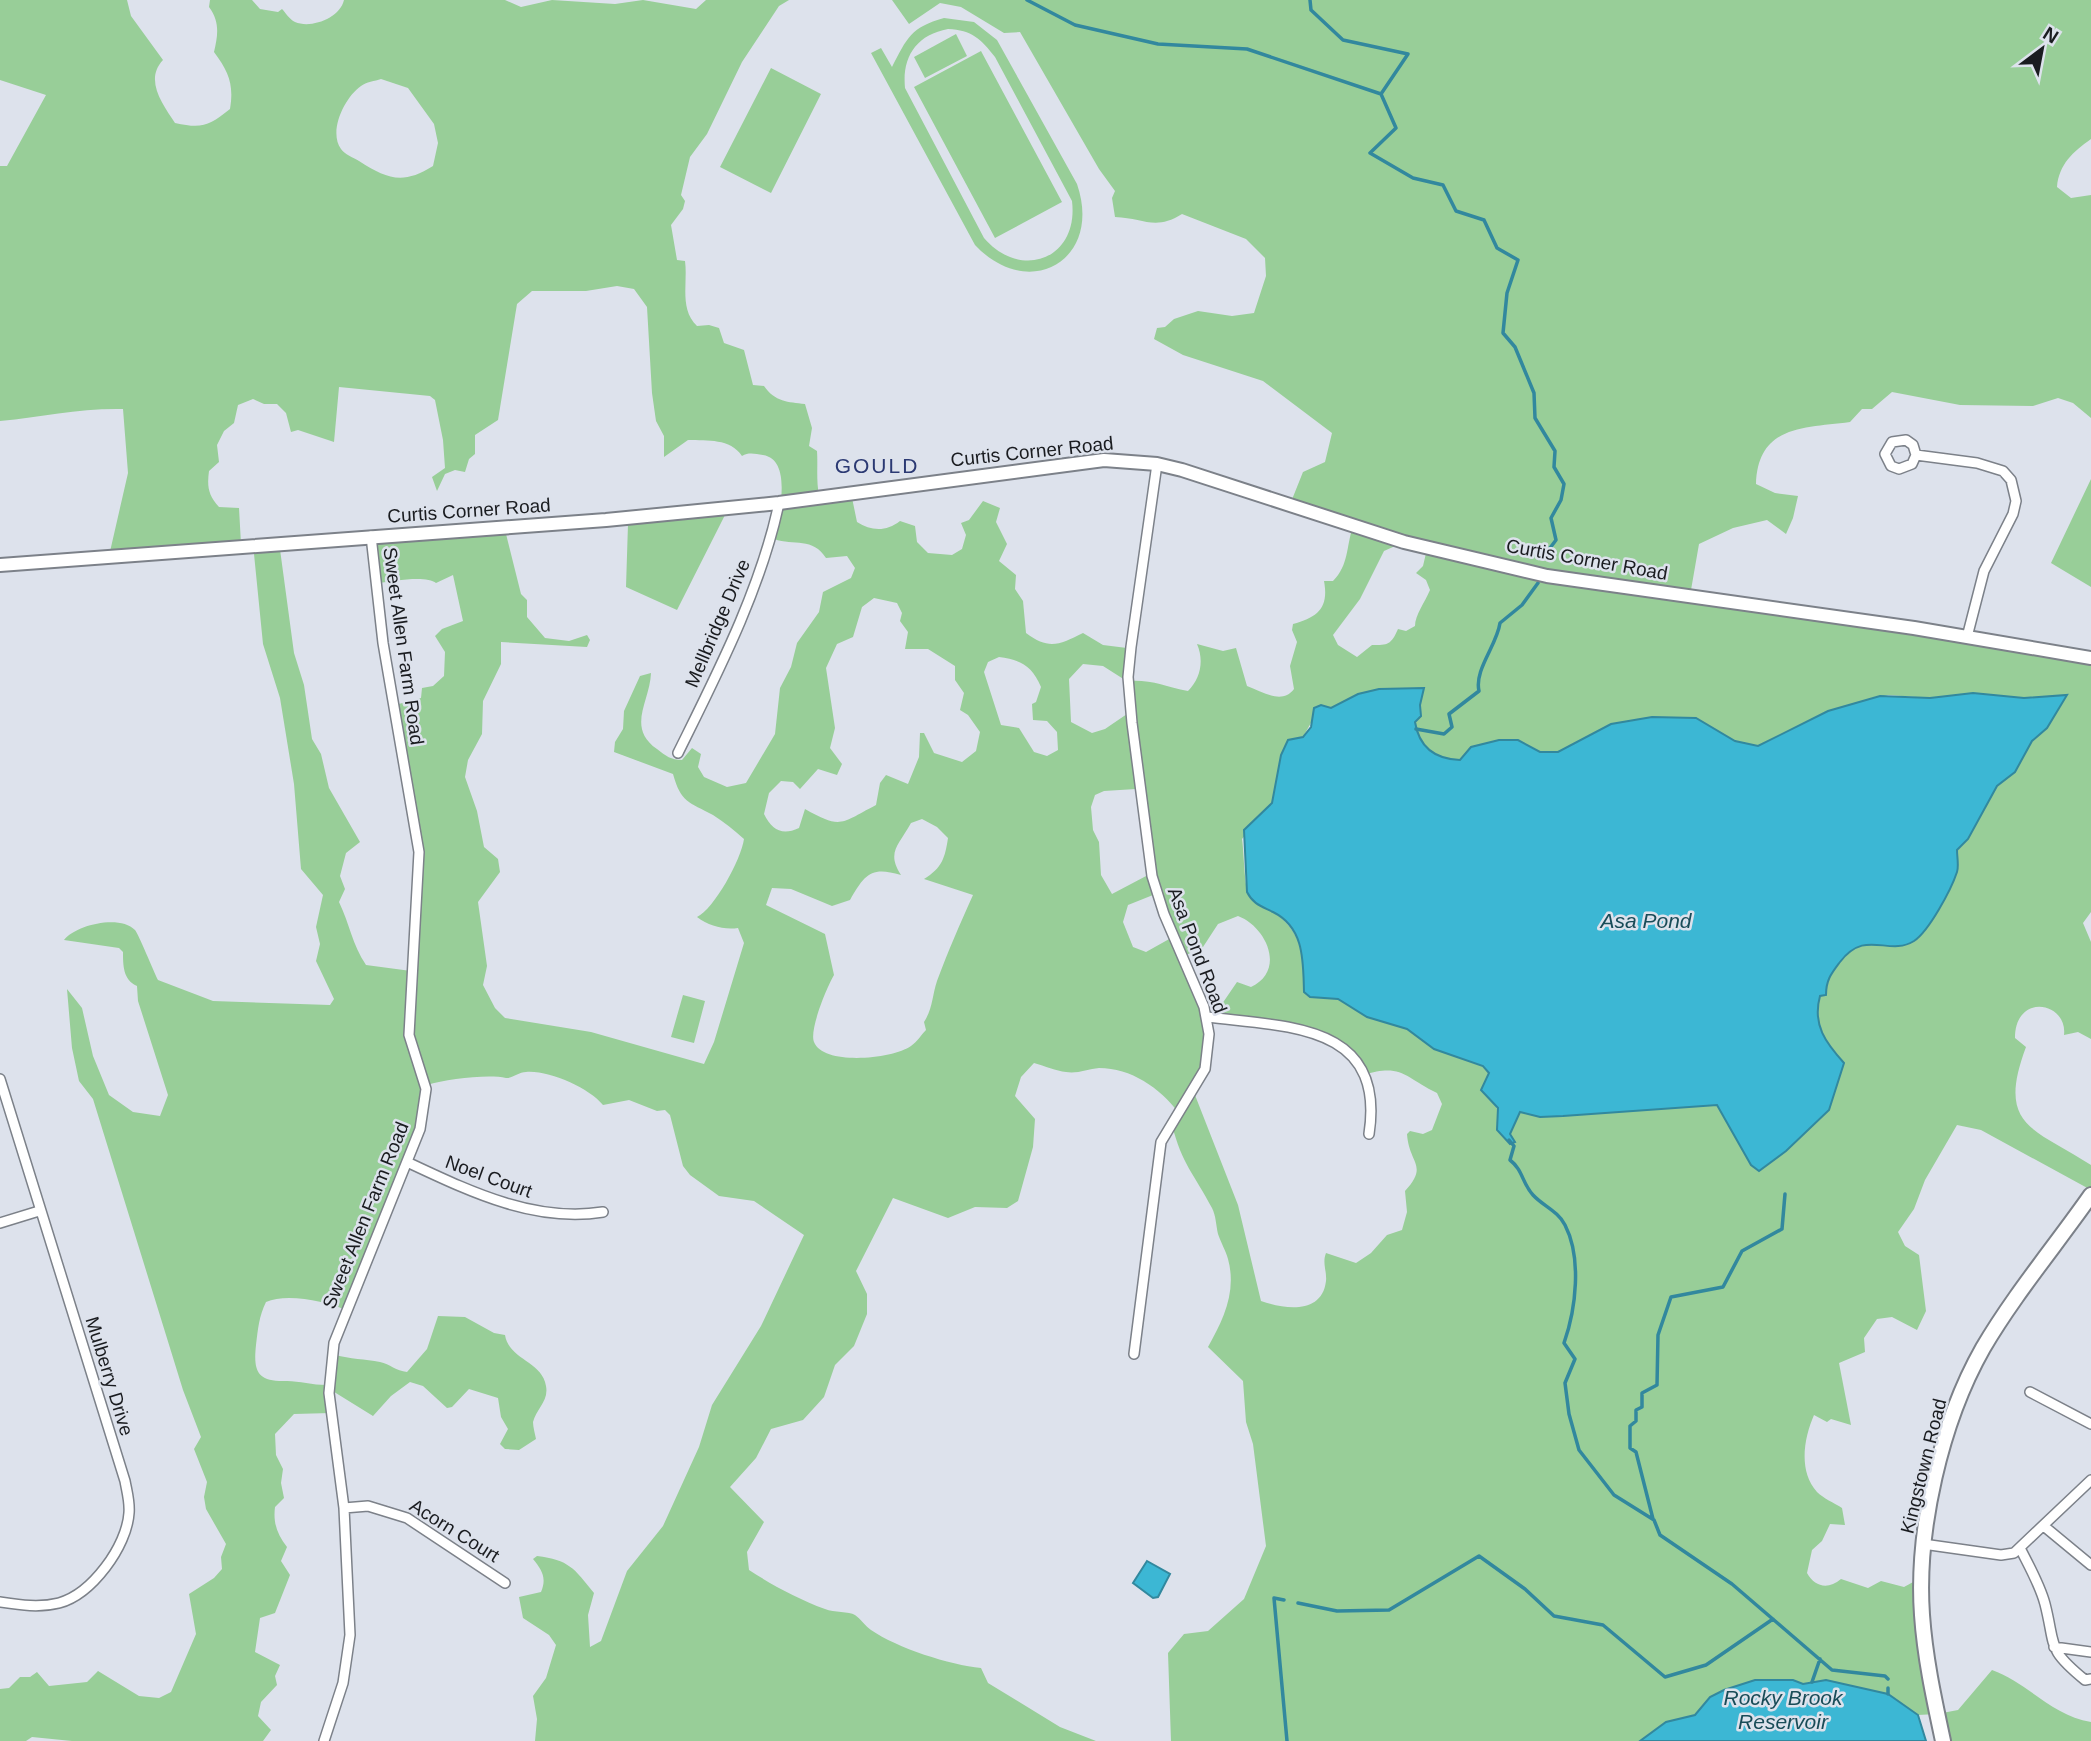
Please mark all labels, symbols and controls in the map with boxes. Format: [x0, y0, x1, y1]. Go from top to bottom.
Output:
north arrow [2007, 14, 2077, 84]
text: N [2039, 22, 2062, 48]
street label: Curtis Corner Road [950, 433, 1115, 470]
district label: GOULD [835, 454, 919, 477]
street label: Curtis Corner Road [387, 494, 551, 527]
street label: Curtis Corner Road [1504, 535, 1669, 584]
street label: Sweet Allen Farm Road [379, 546, 428, 746]
street label: Mellbridge Drive [681, 556, 754, 690]
street label: Asa Pond Road [1164, 884, 1231, 1016]
water label: Asa Pond [1598, 909, 1693, 932]
street label: Sweet Allen Farm Road [318, 1119, 413, 1312]
street label: Noel Court [443, 1151, 536, 1202]
street label: Mulberry Drive [81, 1314, 138, 1438]
street label: Kingstown Road [1897, 1396, 1950, 1536]
street label: Acorn Court [406, 1495, 504, 1567]
water label: Rocky Brook Reservoir [1723, 1686, 1844, 1733]

